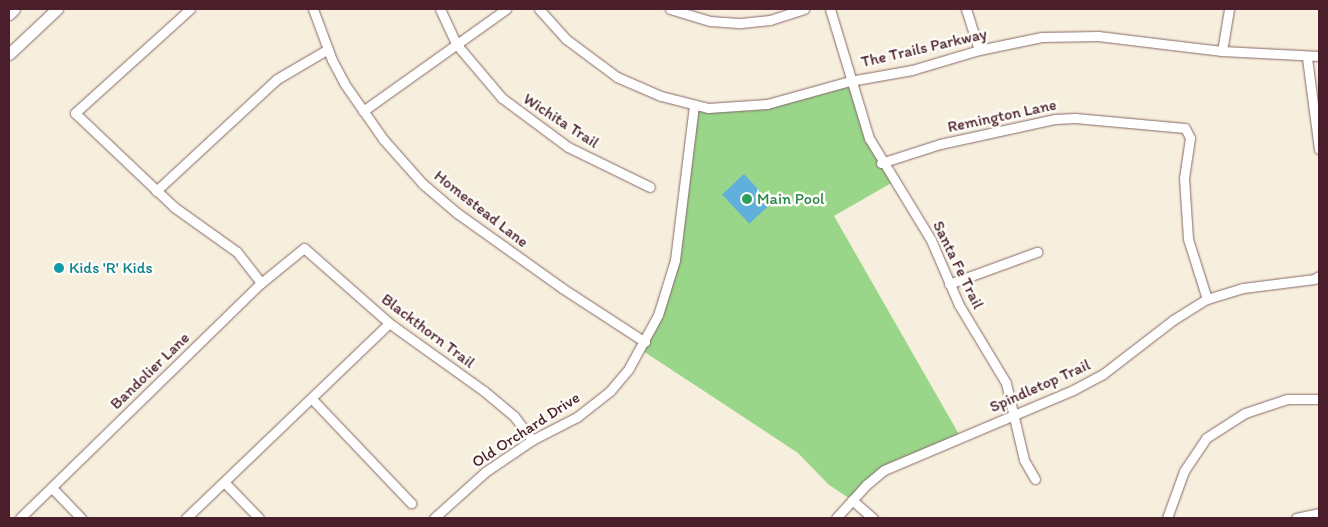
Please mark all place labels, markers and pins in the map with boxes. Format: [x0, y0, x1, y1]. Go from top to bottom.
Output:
place label: Main Pool [757, 189, 824, 209]
marker: Main Pool [741, 193, 753, 205]
place label: Kids 'R' Kids [69, 258, 152, 278]
marker: Kids 'R' Kids [53, 262, 65, 274]

